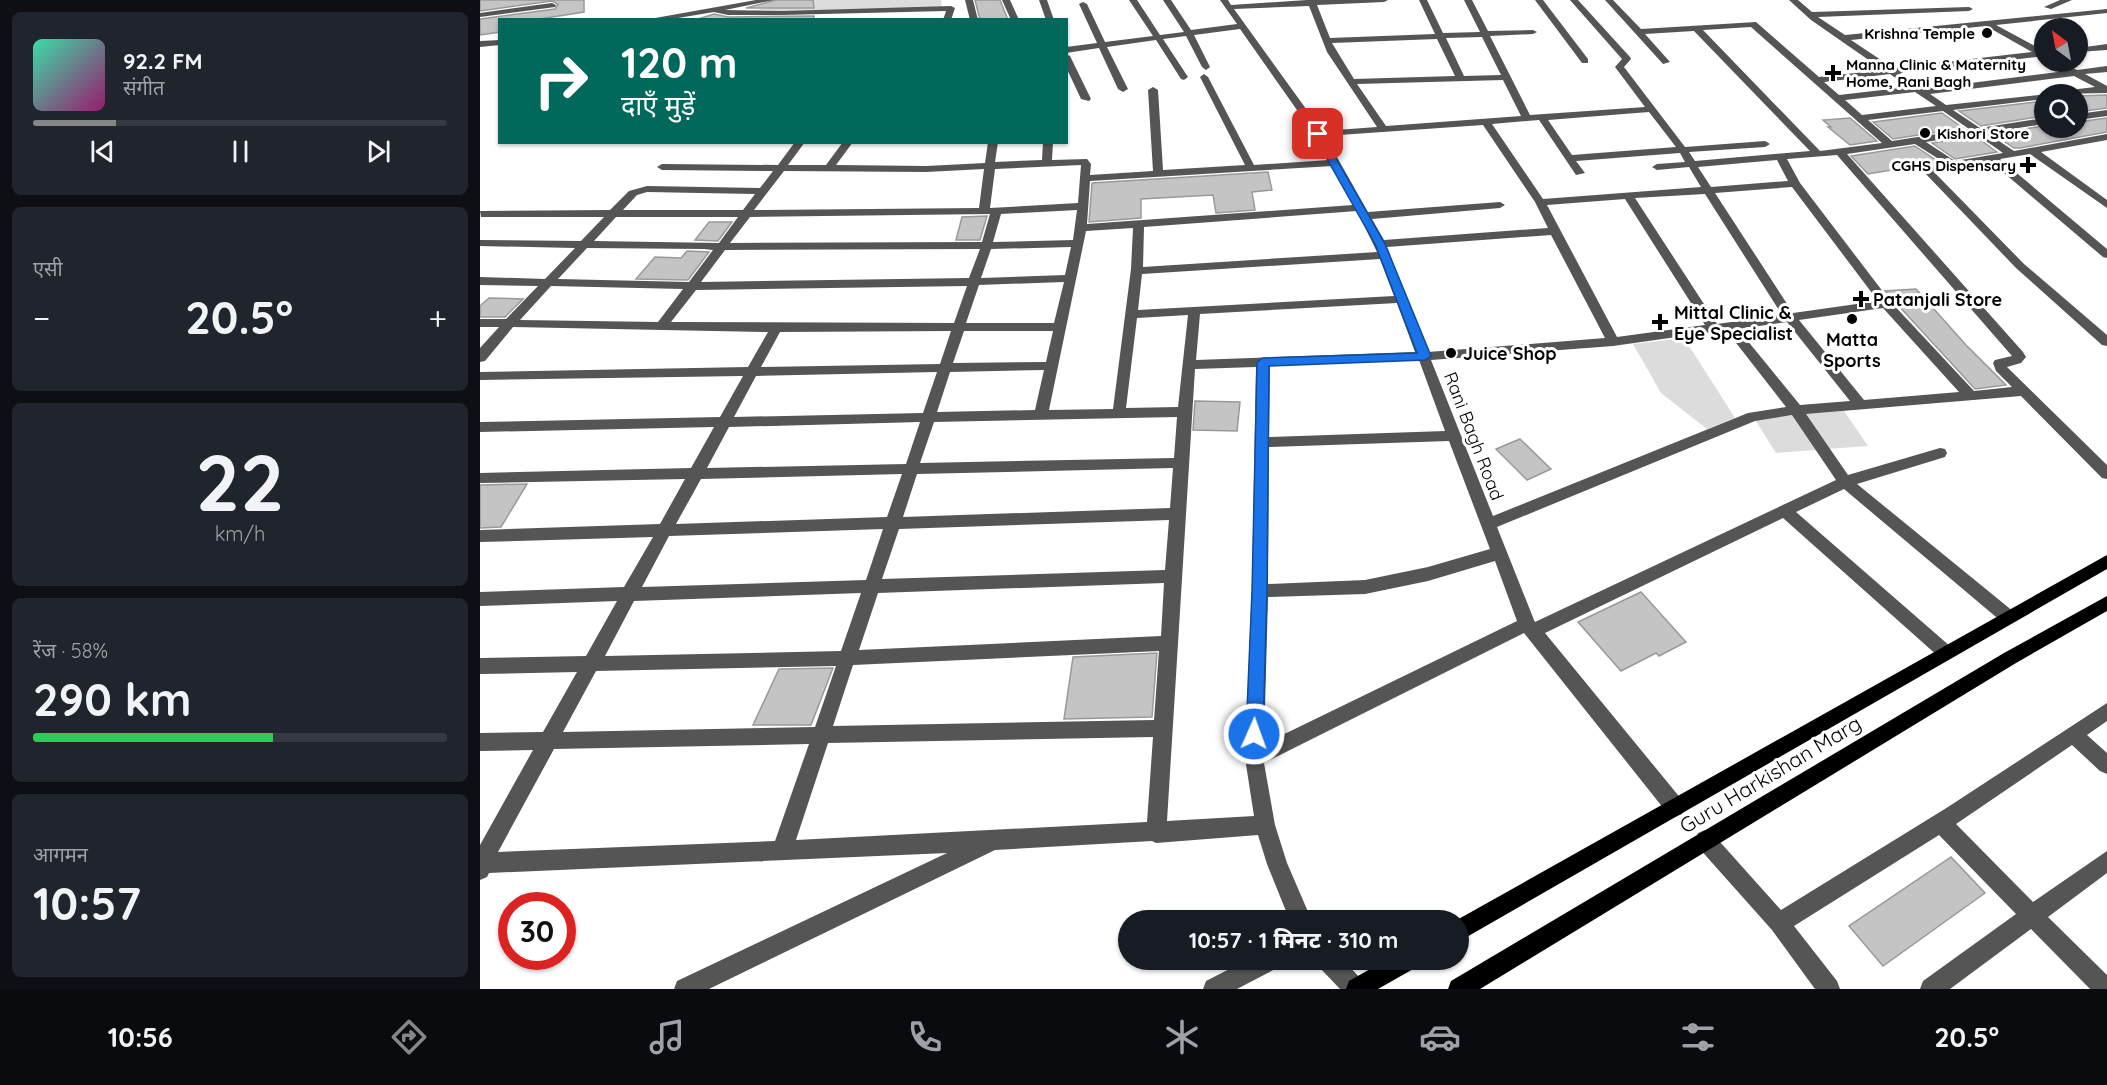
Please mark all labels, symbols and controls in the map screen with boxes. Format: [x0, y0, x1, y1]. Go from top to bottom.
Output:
north arrow [2034, 18, 2088, 72]
map controls [2034, 18, 2088, 138]
place label: Krishna Temple [1864, 24, 1975, 43]
marker: Krishna Temple [1980, 26, 1994, 40]
text: 120 m [621, 36, 738, 89]
icon: right [522, 42, 600, 120]
text: 92.2 FM [123, 47, 203, 75]
place label: Manna Clinic & Maternity Home, Rani Bagh [1846, 55, 2026, 91]
marker: Manna Clinic & Maternity Home, Rani Bagh [1824, 64, 1842, 82]
text: संगीत [123, 75, 164, 100]
button: search [2034, 84, 2088, 138]
text: दाएँ मुड़ें [621, 88, 695, 122]
pin [1292, 108, 1343, 159]
icon: arrive [1301, 117, 1334, 150]
place label: Kishori Store [1937, 124, 2030, 143]
marker: Kishori Store [1918, 126, 1932, 140]
icon: previous [86, 135, 119, 168]
icon: pause [224, 135, 257, 168]
icon: next [362, 135, 395, 168]
place label: CGHS Dispensary [1891, 156, 2016, 175]
marker: CGHS Dispensary [2021, 158, 2035, 172]
text: एसी [33, 256, 63, 281]
place label: Patanjali Store [1873, 288, 2002, 311]
text: 20.5° [185, 289, 293, 345]
marker: Patanjali Store [1854, 292, 1868, 306]
text: − [33, 297, 50, 338]
text: + [428, 297, 447, 338]
place label: Mittal Clinic & Eye Specialist [1674, 301, 1793, 345]
marker: Matta Sports [1845, 312, 1859, 326]
marker: Mittal Clinic & Eye Specialist [1651, 313, 1669, 331]
place label: Matta Sports [1823, 328, 1881, 372]
place label: Juice Shop [1463, 342, 1557, 365]
marker: Juice Shop [1444, 346, 1458, 360]
street label: Rani Bagh Road [1439, 368, 1509, 504]
text: 22 [196, 433, 284, 531]
text: km/h [215, 521, 265, 546]
text: रेंज · 58% [33, 638, 108, 663]
text: 290 km [33, 671, 192, 727]
position arrow [1222, 702, 1286, 766]
street label: Guru Harkishan Marg [1674, 709, 1866, 839]
text: आगमन [33, 842, 88, 867]
text: 10:57 [33, 875, 141, 931]
speed limit sign: 30 [498, 892, 576, 970]
text: 10:57 · 1 मिनट · 310 m [1189, 926, 1398, 954]
icon: directions [388, 1016, 430, 1058]
icon: music [646, 1016, 688, 1058]
icon: phone [904, 1016, 946, 1058]
icon: climate [1161, 1016, 1203, 1058]
icon: car [1419, 1016, 1461, 1058]
icon: filters [1677, 1016, 1719, 1058]
text: 10:56 [108, 1020, 173, 1054]
text: 20.5° [1934, 1020, 1999, 1054]

